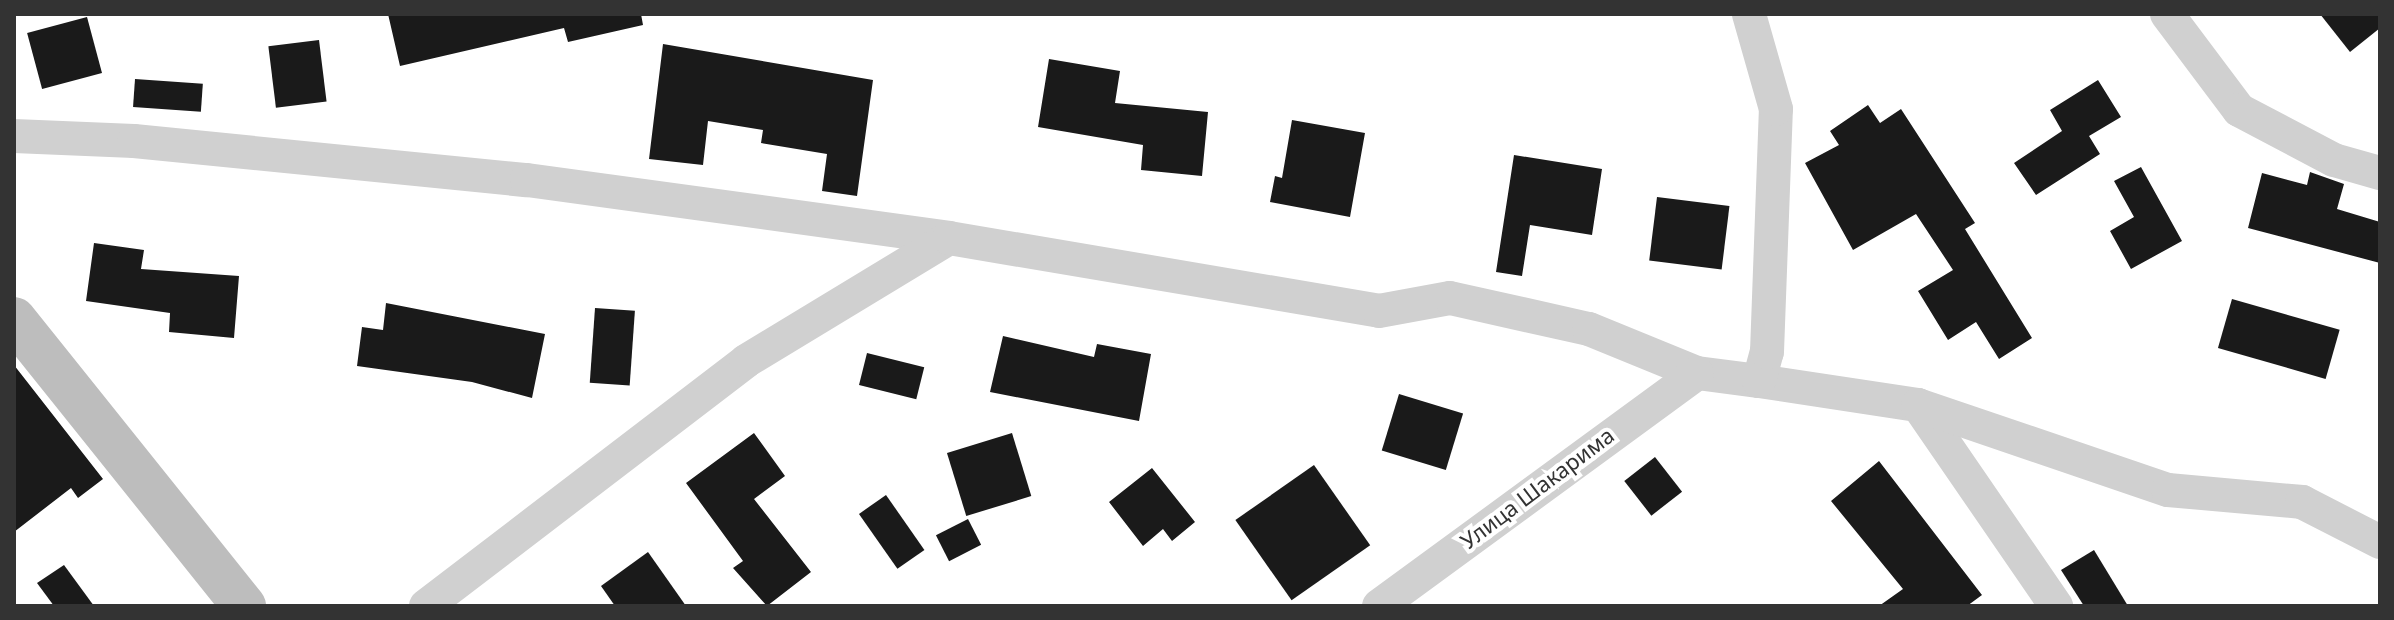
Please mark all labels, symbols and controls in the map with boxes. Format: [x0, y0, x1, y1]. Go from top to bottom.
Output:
street label: Улица Шакарима [1455, 422, 1619, 554]

